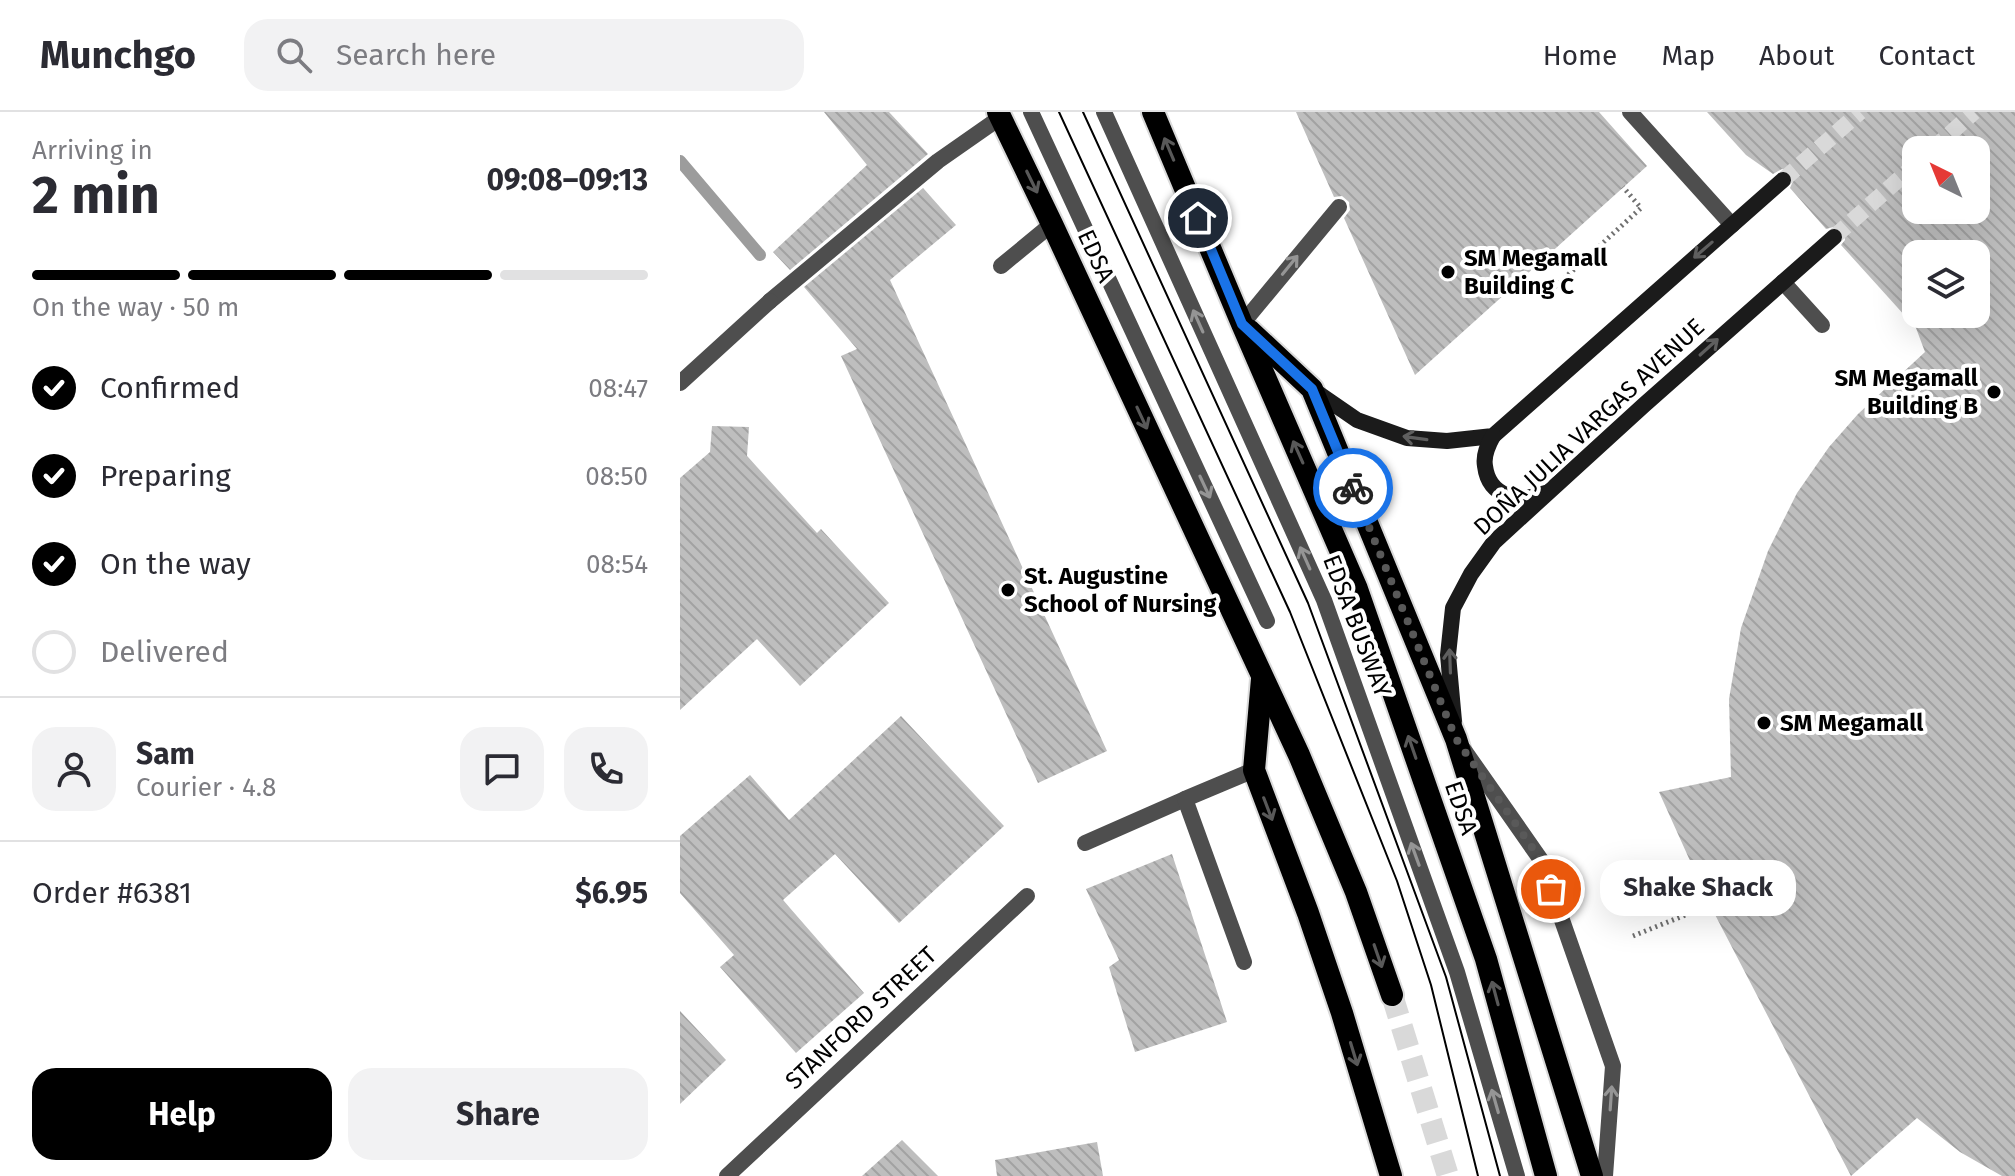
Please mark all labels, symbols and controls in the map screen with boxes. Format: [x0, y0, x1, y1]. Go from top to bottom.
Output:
search box [244, 19, 804, 91]
text: Munchgo [40, 32, 196, 78]
icon: search [272, 33, 316, 77]
text: Search here [336, 37, 496, 73]
text: Home [1543, 39, 1617, 72]
text: Map [1661, 39, 1715, 72]
text: About [1759, 39, 1834, 72]
text: Contact [1878, 39, 1975, 72]
text: Arriving in [32, 135, 153, 166]
north arrow [1902, 136, 1990, 224]
map controls [1902, 136, 1990, 328]
one-way arrow [1160, 137, 1175, 162]
text: 09:08–09:13 [486, 162, 648, 198]
text: 2 min [32, 164, 160, 227]
one-way arrow [1025, 170, 1040, 194]
pin [1164, 184, 1232, 252]
icon: home [1176, 196, 1220, 240]
street label: EDSA [1072, 225, 1120, 287]
button: layers [1902, 240, 1990, 328]
one-way arrow [1694, 241, 1714, 259]
place label: SM Megamall Building C [1464, 244, 1608, 300]
one-way arrow [1281, 255, 1299, 276]
marker: SM Megamall Building C [1439, 263, 1457, 281]
text: On the way · 50 m [32, 292, 239, 323]
one-way arrow [1190, 309, 1205, 333]
street label: DOÑA JULIA VARGAS AVENUE [1468, 313, 1710, 541]
one-way arrow [1699, 339, 1719, 357]
place label: SM Megamall Building B [1835, 364, 1979, 420]
icon: check [32, 366, 76, 410]
text: Confirmed [100, 370, 240, 406]
text: 08:47 [588, 373, 648, 404]
marker: SM Megamall Building B [1985, 383, 2003, 401]
one-way arrow [1135, 406, 1150, 430]
one-way arrow [1403, 430, 1429, 445]
one-way arrow [1289, 440, 1304, 465]
courier [1313, 448, 1393, 528]
icon: check [32, 454, 76, 498]
text: Preparing [100, 458, 231, 494]
text: 08:50 [585, 461, 648, 492]
icon: bike [1331, 466, 1375, 510]
one-way arrow [1198, 475, 1213, 499]
icon: check [32, 542, 76, 586]
text: On the way [100, 546, 251, 582]
one-way arrow [1297, 546, 1312, 570]
text: 08:54 [586, 549, 648, 580]
street label: EDSA BUSWAY [1317, 551, 1397, 702]
place label: St. Augustine School of Nursing [1024, 562, 1217, 618]
marker: St. Augustine School of Nursing [999, 581, 1017, 599]
text: Delivered [100, 634, 229, 670]
one-way arrow [1442, 648, 1457, 675]
place label: SM Megamall [1780, 709, 1924, 737]
marker: SM Megamall [1755, 714, 1773, 732]
button: person [32, 727, 116, 811]
button: chat [460, 727, 544, 811]
button: phone [564, 727, 648, 811]
one-way arrow [1404, 735, 1418, 759]
text: Sam [136, 736, 195, 772]
text: Courier · 4.8 [136, 772, 276, 803]
street label: EDSA [1439, 777, 1483, 839]
one-way arrow [1262, 796, 1276, 821]
one-way arrow [1407, 842, 1421, 867]
pin [1517, 855, 1585, 923]
callout: Shake Shack [1599, 861, 1795, 917]
icon: bag [1529, 867, 1573, 911]
text: Shake Shack [1623, 872, 1773, 903]
text: Order #6381 [32, 875, 192, 911]
text: $6.95 [575, 875, 648, 911]
street label: STANFORD STREET [780, 941, 943, 1095]
one-way arrow [1372, 944, 1387, 969]
one-way arrow [1487, 980, 1502, 1006]
one-way arrow [1347, 1041, 1362, 1067]
button: Help [32, 1068, 332, 1160]
button: Share [348, 1068, 648, 1160]
one-way arrow [1604, 1085, 1619, 1112]
one-way arrow [1487, 1089, 1502, 1115]

